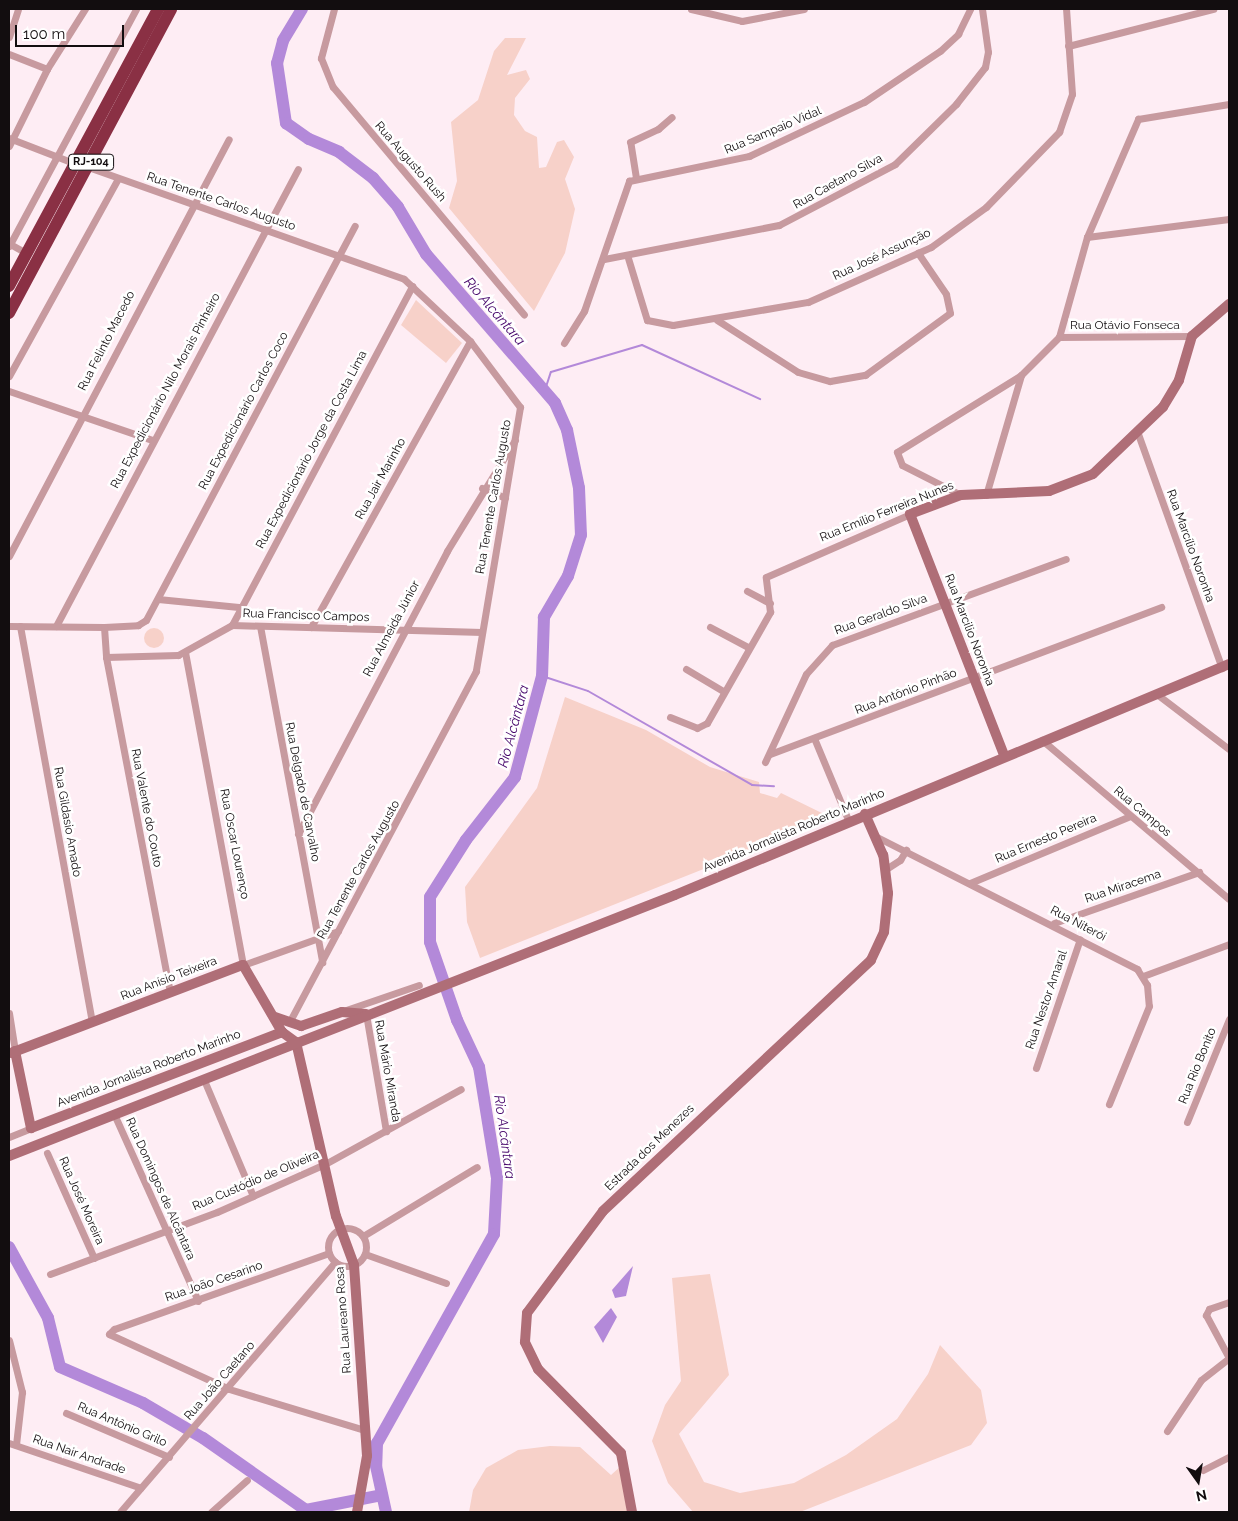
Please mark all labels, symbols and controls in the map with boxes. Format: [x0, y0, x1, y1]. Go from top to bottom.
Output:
scale bar [18, 15, 126, 47]
text: 100 m [23, 25, 65, 43]
street label: Rua Sampaio Vidal [722, 104, 824, 158]
street label: Rua Augusto Rush [371, 119, 449, 205]
street label: Rua Caetano Silva [791, 152, 885, 212]
road number: RJ-104 [67, 154, 115, 170]
street label: Rua Tenente Carlos Augusto [144, 170, 298, 234]
street label: Rua José Assunção [830, 226, 934, 284]
water label: Rio Alcântara [461, 273, 529, 349]
street label: Rua Felinto Macedo [76, 289, 138, 393]
street label: Rua Expedicionário Nilo Morais Pinheiro [108, 291, 224, 491]
street label: Rua Otávio Fonseca [1070, 319, 1180, 333]
street label: Rua Expedicionário Carlos Coco [196, 330, 292, 492]
street label: Rua Expedicionário Jorge da Costa Lima [253, 348, 371, 552]
street label: Rua Tenente Carlos Augusto [473, 418, 515, 576]
street label: Rua Jair Marinho [353, 435, 409, 523]
street label: Rua Emílio Ferreira Nunes [818, 479, 956, 545]
street label: Rua Marcílio Noronha [1163, 488, 1217, 604]
street label: Rua Marcilio Noronha [941, 572, 997, 688]
street label: Rua Almeida Júnior [360, 578, 424, 680]
street label: Rua Geraldo Silva [833, 592, 929, 638]
street label: Rua Francisco Campos [242, 607, 370, 625]
street label: Rua Antônio Pinhão [853, 666, 959, 718]
water label: Rio Alcântara [494, 683, 532, 769]
street label: Rua Delgado de Carvalho [281, 721, 323, 863]
street label: Rua Valente do Couto [127, 747, 165, 869]
street label: Rua Gildasio Amado [50, 766, 84, 878]
street label: Rua Campos [1110, 784, 1174, 840]
street label: Avenida Jornalista Roberto Marinho [701, 786, 887, 876]
street label: Rua Oscar Lourenço [216, 787, 252, 901]
street label: Rua Tenente Carlos Augusto [315, 798, 403, 942]
street label: Rua Ernesto Pereira [993, 811, 1099, 867]
street label: Rua Miracema [1083, 867, 1163, 907]
street label: Rua Niterói [1048, 903, 1108, 945]
street label: Rua Nestor Amaral [1023, 948, 1071, 1052]
street label: Rua Anísio Teixeira [119, 954, 219, 1004]
street label: Rua Mário Miranda [371, 1019, 403, 1123]
street label: Rua Rio Bonito [1176, 1026, 1220, 1106]
street label: Avenida Jornalista Roberto Marinho [55, 1027, 243, 1111]
water label: Rio Alcântara [491, 1094, 519, 1180]
street label: Estrada dos Menezes [602, 1102, 698, 1194]
street label: Rua Domingos de Alcântara [122, 1115, 198, 1263]
street label: Rua Custódio de Oliveira [191, 1148, 321, 1214]
street label: Rua José Moreira [55, 1155, 107, 1247]
street label: Rua João Cesarino [163, 1258, 265, 1306]
street label: Rua Laureano Rosa [333, 1266, 355, 1374]
street label: Rua João Caetano [182, 1338, 258, 1424]
street label: Rua Antônio Grilo [75, 1400, 169, 1450]
street label: Rua Nair Andrade [30, 1432, 128, 1478]
north arrow [1173, 1456, 1223, 1506]
text: N [1194, 1487, 1208, 1505]

